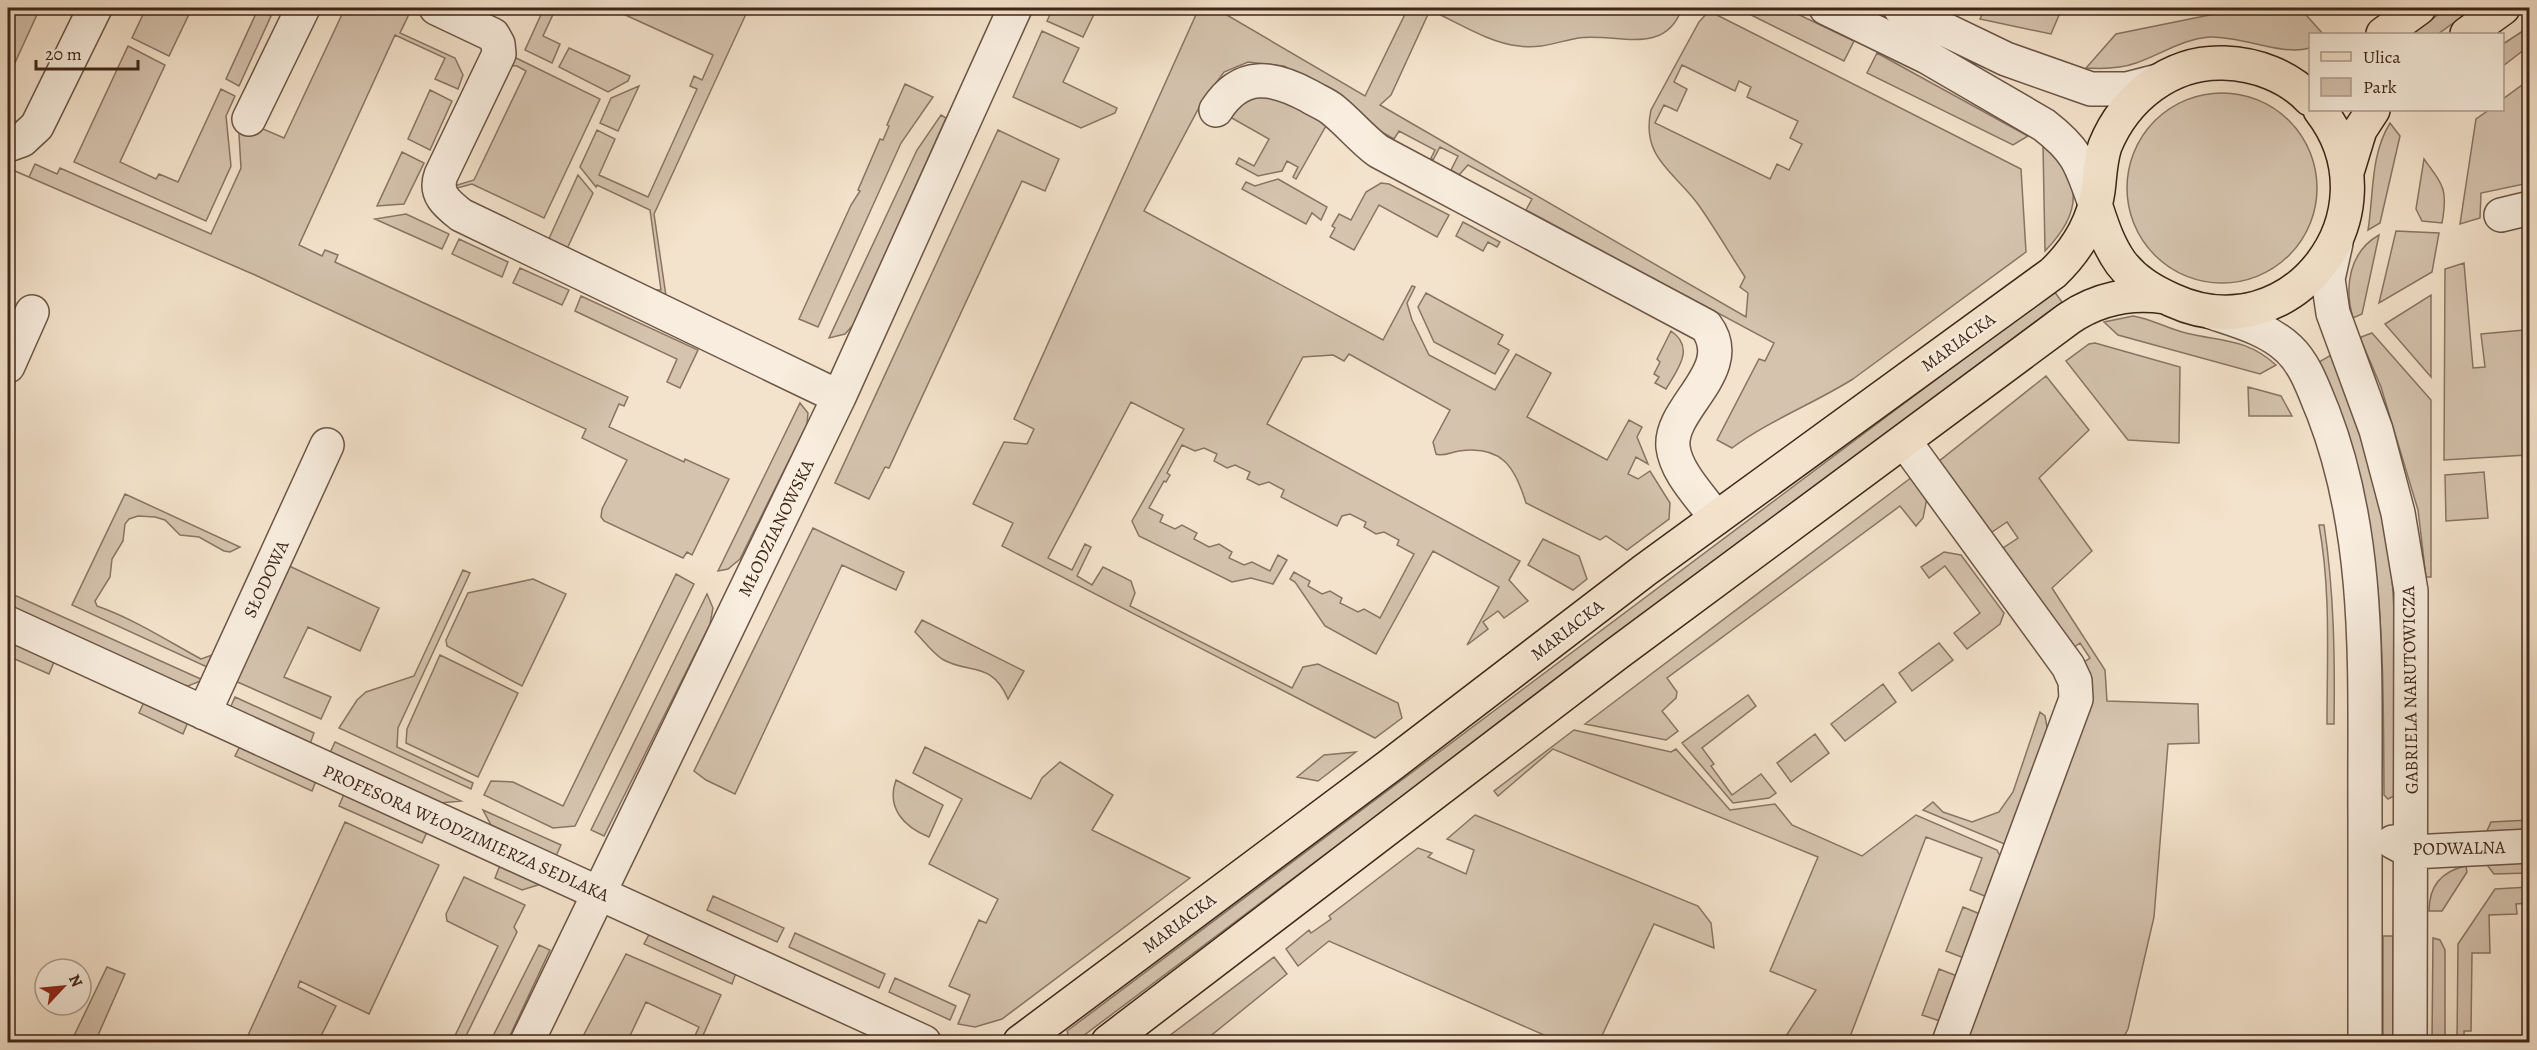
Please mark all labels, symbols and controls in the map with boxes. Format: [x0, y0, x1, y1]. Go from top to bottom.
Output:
scale bar [36, 33, 138, 71]
legend [2309, 33, 2504, 111]
text: 20 m [45, 42, 82, 66]
text: Ulica [2363, 45, 2401, 69]
text: Park [2363, 75, 2397, 99]
street label: MARIACKA [1916, 307, 2000, 377]
street label: MŁODZIANOWSKA [732, 455, 820, 601]
street label: SŁODOWA [238, 536, 295, 622]
street label: GABRIELA NARUTOWICZA [2396, 585, 2424, 794]
street label: MARIACKA [1526, 594, 1609, 666]
street label: PROFESORA WŁODZIMIERZA SEDLAKA [319, 759, 613, 907]
street label: PODWALNA [2412, 835, 2506, 861]
street label: MARIACKA [1137, 887, 1221, 959]
north arrow [33, 957, 93, 1017]
text: N [63, 971, 88, 991]

